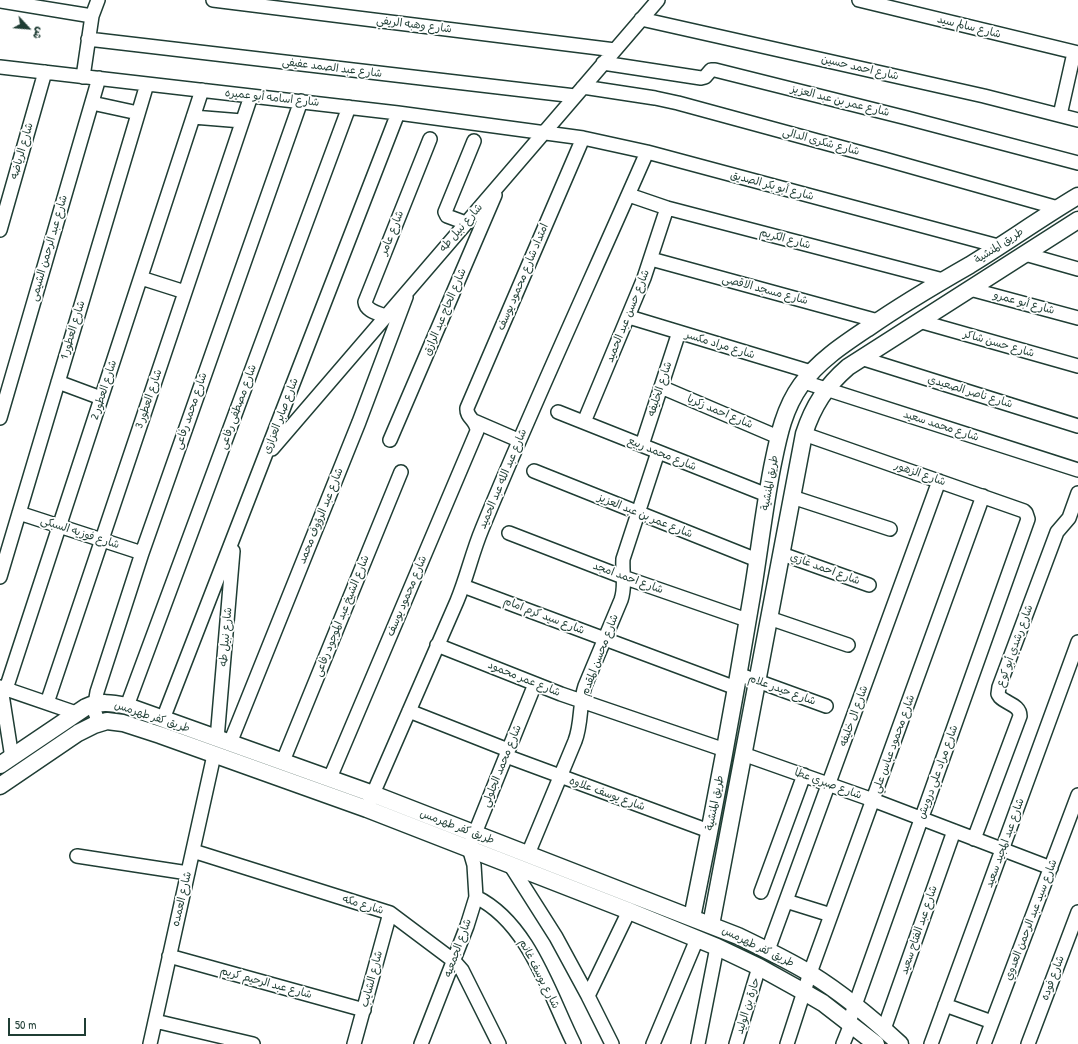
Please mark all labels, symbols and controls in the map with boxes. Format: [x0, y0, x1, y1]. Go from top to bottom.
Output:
north arrow [8, 8, 48, 48]
street label: شارع سالم سيد [936, 13, 1002, 41]
street label: شارع وهبه الريفي [375, 14, 453, 36]
text: ش [30, 25, 48, 42]
street label: شارع احمد حسين [820, 53, 900, 83]
street label: شارع عبد الصمد عفيفى [281, 55, 383, 81]
street label: شارع عمر بن عبد العزيز [789, 82, 891, 120]
street label: شارع اسامه أبو عميره [224, 86, 320, 110]
street label: شارع الرياضه [8, 121, 36, 181]
street label: شارع شكرى الدالى [781, 125, 861, 159]
street label: شارع أبو بكر الصديق [729, 169, 815, 203]
street label: شارع عبد الرحمن الشيمى [28, 193, 70, 303]
street label: شارع نبيل طه [436, 201, 486, 255]
street label: شارع عامر [377, 209, 407, 257]
street label: امتداد شارع محمود يوسف [494, 221, 552, 333]
street label: طريق المنشية [972, 225, 1026, 267]
street label: شارع الكريم [758, 226, 812, 252]
street label: شارع الحاج عبد الرازق [421, 266, 469, 358]
street label: شارع حسن عبد الحميد [603, 268, 653, 364]
street label: شارع مسجد الاقصى [721, 272, 809, 308]
street label: شارع أبو عمرو [992, 288, 1056, 318]
street label: شارع العطور 1 [58, 299, 88, 361]
street label: شارع مراد مكسر [684, 328, 756, 362]
street label: شارع حسن شاكر [962, 328, 1036, 360]
street label: شارع العطور 2 [88, 359, 120, 421]
street label: شارع الخليفه [645, 360, 675, 418]
street label: شارع مصطفى رفاعى [216, 363, 260, 451]
street label: شارع العطور 3 [133, 368, 165, 430]
street label: شارع محمد رفاعى [172, 371, 210, 451]
street label: شارع ناصر الصعيدي [926, 373, 1014, 411]
street label: شارع صابر العزازى [260, 376, 302, 456]
street label: شارع احمد زكريا [685, 392, 755, 432]
street label: شارع محمد سعيد [902, 408, 980, 444]
street label: شارع عبد الله عبد الحميد [476, 427, 530, 531]
street label: شارع محمد ربيع [626, 434, 698, 474]
street label: طريق المنشية [759, 454, 781, 512]
street label: شارع الزهور [893, 459, 947, 489]
street label: شارع عبد الرؤوف محمد [296, 466, 346, 566]
street label: شارع عمر بن عبد العزيز [596, 491, 694, 541]
street label: شارع فوزيه السبكى [39, 514, 121, 552]
street label: شارع احمد غازي [788, 550, 862, 588]
street label: شارع الشيخ عبد الموجود رفاعى [312, 553, 372, 679]
street label: شارع محمود يوسف [384, 554, 430, 638]
street label: شارع احمد امجد [591, 559, 665, 597]
street label: شارع سيد كرم امام [502, 594, 586, 638]
street label: شارع رشدي أبو كوع [994, 603, 1036, 689]
street label: شارع نبيل طه [217, 607, 235, 667]
street label: شارع محسن المقدم [578, 613, 622, 697]
street label: شارع عمر محمود [486, 658, 562, 700]
street label: شارع حيدر علام [747, 672, 817, 708]
street label: شارع ال خليفه [837, 684, 871, 748]
street label: شارع محمود عباس علي [870, 693, 918, 795]
street label: طريق كفر طهرمس [112, 699, 192, 735]
street label: شارع محمد الجلولي [479, 723, 525, 809]
street label: شارع مراد علي درويش [915, 723, 961, 821]
street label: شارع صبري عطا [793, 766, 863, 802]
street label: شارع يوسف علاوه [567, 774, 647, 814]
street label: طريق المنشية [703, 774, 727, 832]
street label: شارع عبد المجيد سعيد [983, 796, 1027, 890]
street label: طريق كفر طهرمس [418, 807, 496, 847]
street label: شارع سيد عبد الرحمن العدوي [1002, 858, 1060, 982]
street label: شارع العمده [169, 870, 195, 928]
street label: شارع عبد الفتاح سعيد [898, 884, 940, 976]
street label: شارع مكه [341, 892, 385, 918]
street label: شارع الجمعيه [441, 917, 475, 979]
street label: طريق كفر طهرمس [720, 924, 796, 970]
street label: شارع يوسف غانم [516, 937, 562, 1011]
street label: شارع الشايب [358, 949, 386, 1009]
street label: شارع فوده [1038, 954, 1068, 1002]
street label: شارع عبد الرحيم كريم [218, 964, 314, 1002]
street label: حارة بن الوليد [733, 976, 763, 1036]
scale bar [10, 1010, 88, 1036]
text: 50 m [15, 1016, 36, 1033]

